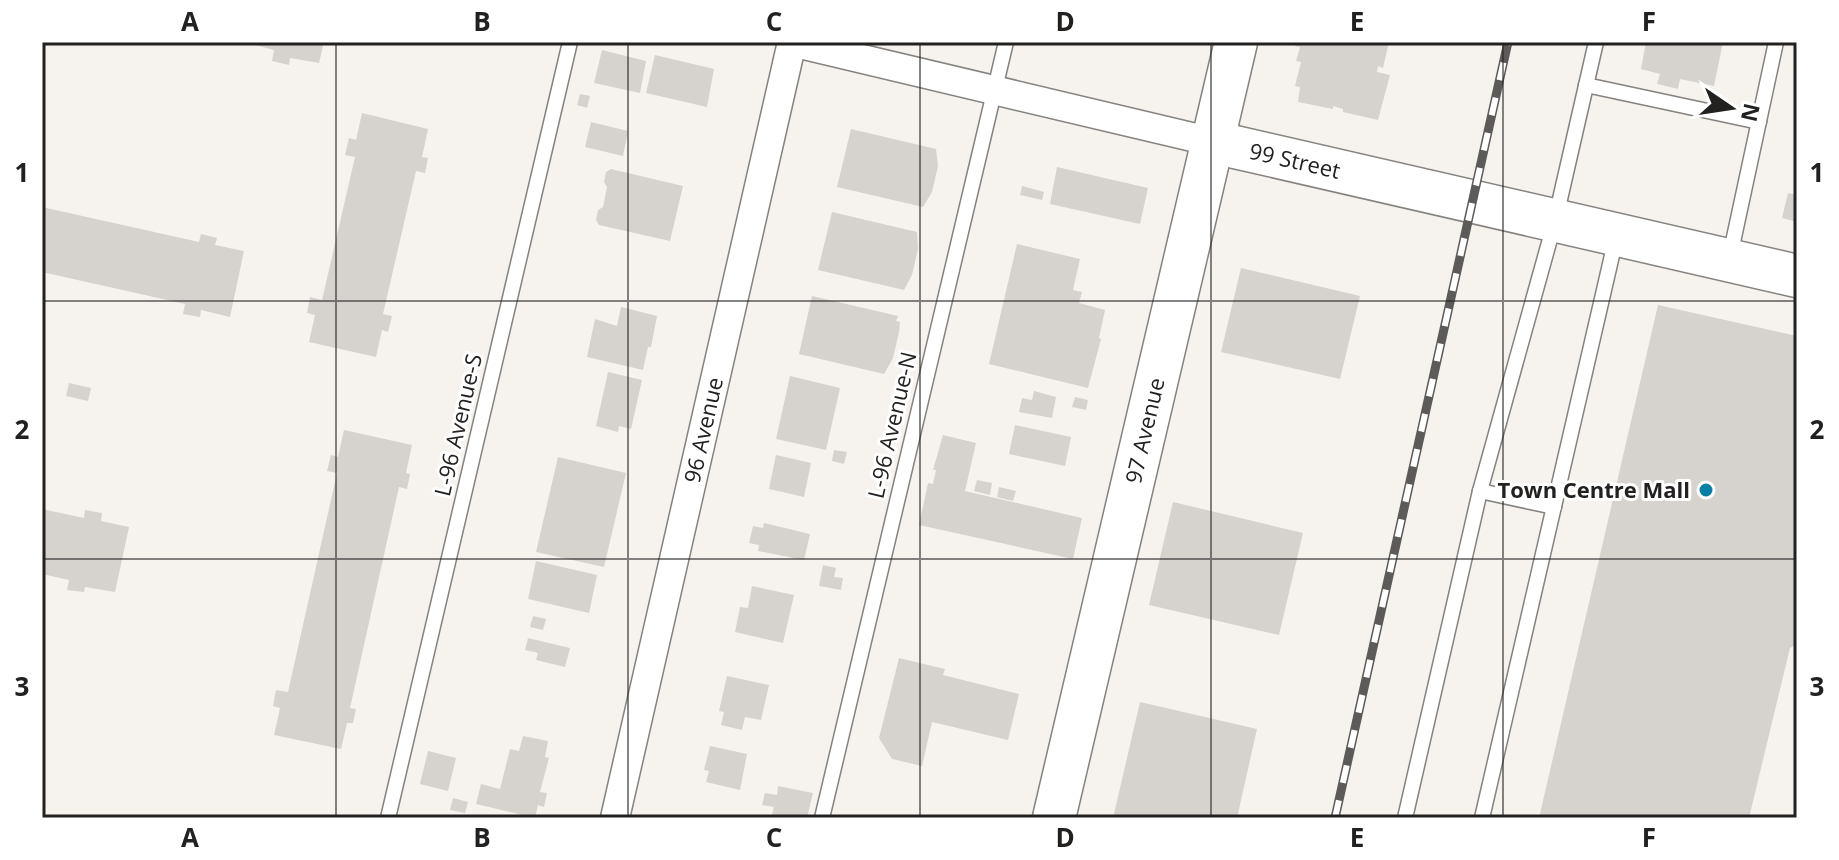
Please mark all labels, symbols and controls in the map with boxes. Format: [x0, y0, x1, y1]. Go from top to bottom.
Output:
text: A [181, 3, 199, 39]
text: B [473, 3, 491, 39]
text: C [766, 3, 782, 39]
text: D [1055, 3, 1075, 39]
text: E [1350, 3, 1364, 39]
text: F [1642, 3, 1656, 39]
north arrow [1691, 68, 1771, 148]
text: N [1735, 101, 1768, 125]
street label: 99 Street [1247, 135, 1344, 185]
text: 1 [15, 154, 29, 190]
text: 1 [1810, 154, 1824, 190]
street label: L-96 Avenue-N [860, 348, 922, 501]
street label: L-96 Avenue-S [426, 351, 488, 499]
street label: 96 Avenue [676, 374, 729, 486]
street label: 97 Avenue [1117, 375, 1171, 486]
text: 2 [15, 411, 30, 447]
text: 2 [1810, 411, 1825, 447]
place label: Town Centre Mall [1497, 474, 1690, 504]
marker: Town Centre Mall [1697, 481, 1715, 499]
text: 3 [15, 668, 29, 704]
text: 3 [1810, 668, 1824, 704]
text: A [181, 819, 199, 855]
text: B [473, 819, 491, 855]
text: C [766, 819, 782, 855]
text: D [1055, 819, 1075, 855]
text: E [1350, 819, 1364, 855]
text: F [1642, 819, 1656, 855]

